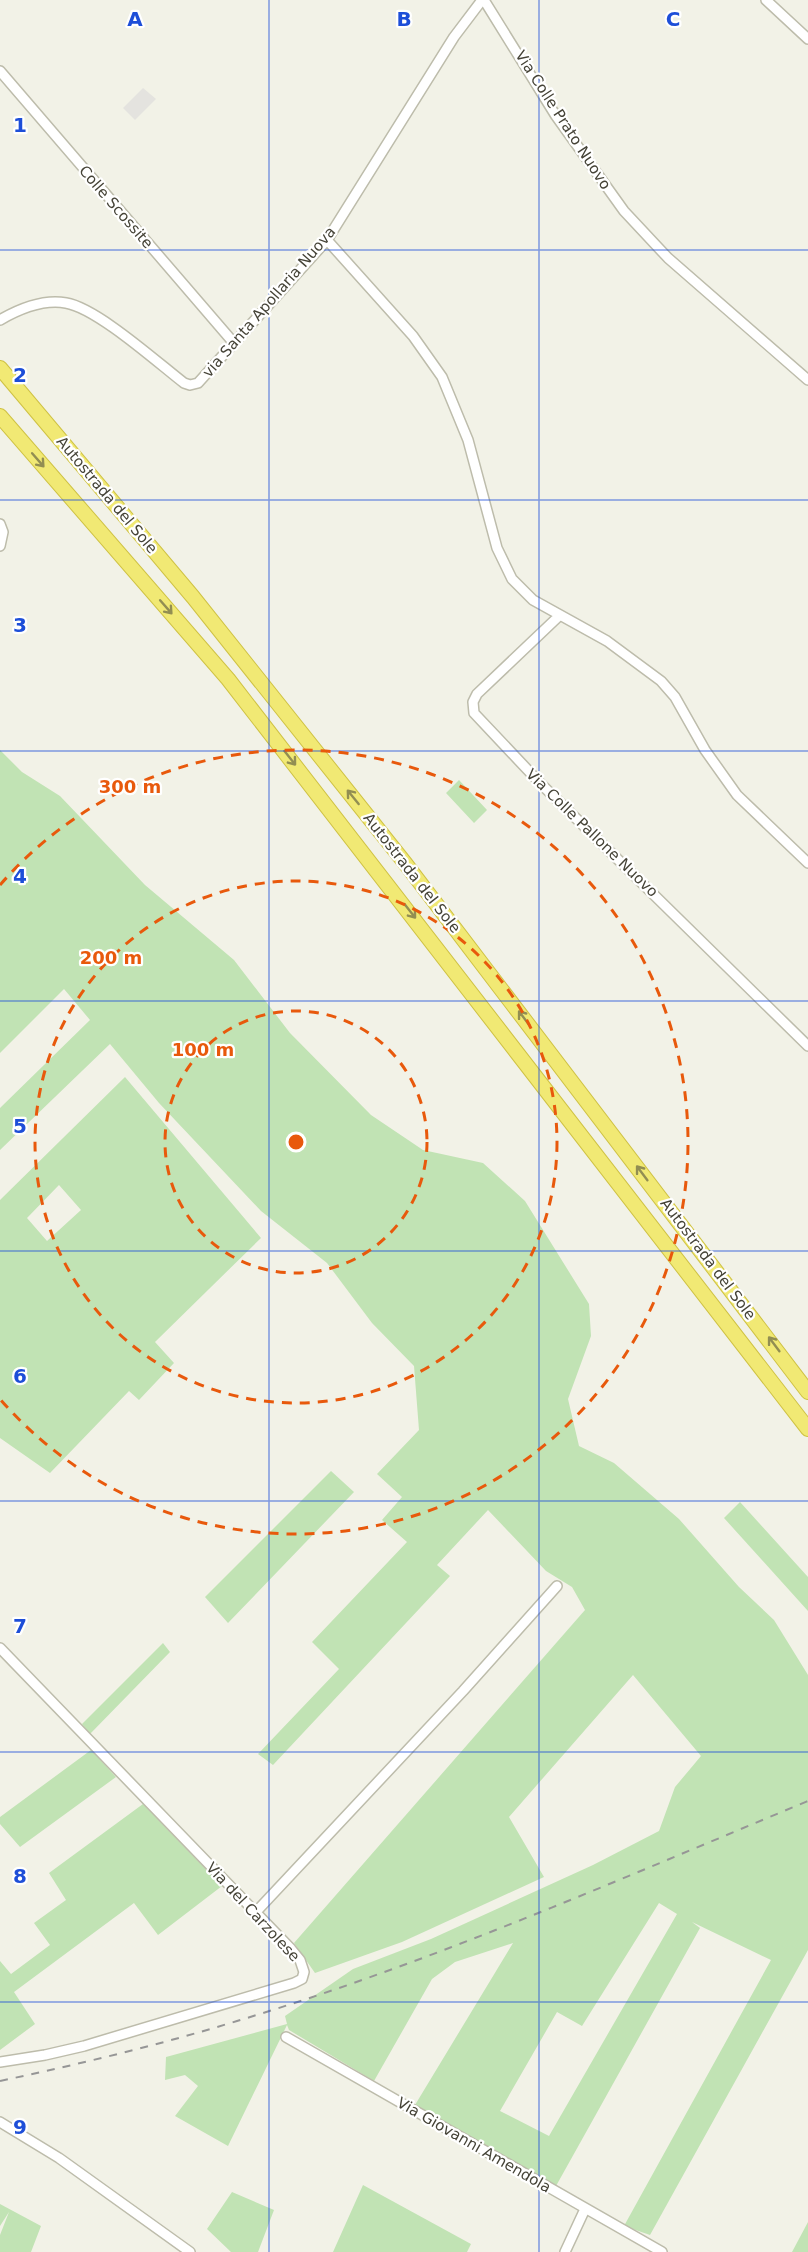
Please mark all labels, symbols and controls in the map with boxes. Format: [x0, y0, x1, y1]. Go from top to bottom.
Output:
text: A [127, 7, 143, 31]
text: B [396, 7, 412, 31]
text: C [666, 7, 680, 31]
street label: Via Colle Prato Nuovo [511, 47, 615, 193]
text: 1 [13, 113, 27, 137]
street label: Colle Scossite [75, 162, 157, 252]
street label: via Santa Apollaria Nuova [199, 223, 339, 381]
text: 2 [13, 363, 27, 387]
street label: Autostrada del Sole [53, 433, 161, 557]
one-way arrow [31, 452, 45, 467]
one-way arrow [159, 599, 173, 614]
text: 3 [13, 613, 27, 637]
one-way arrow [283, 749, 296, 765]
street label: Via Colle Pallone Nuovo [522, 765, 662, 901]
text: 300 m [99, 776, 161, 797]
one-way arrow [346, 790, 359, 806]
street label: Autostrada del Sole [360, 809, 464, 937]
text: 4 [13, 864, 27, 888]
one-way arrow [403, 903, 416, 919]
text: 200 m [80, 947, 142, 968]
one-way arrow [517, 1010, 530, 1026]
text: 100 m [172, 1039, 234, 1060]
text: 5 [13, 1114, 27, 1138]
centre of rings [286, 1132, 306, 1152]
one-way arrow [636, 1165, 649, 1181]
street label: Autostrada del Sole [657, 1195, 759, 1323]
one-way arrow [767, 1337, 780, 1353]
text: 6 [13, 1364, 27, 1388]
text: 7 [13, 1614, 27, 1638]
street label: Via del Carzolese [202, 1859, 304, 1965]
text: 8 [13, 1864, 27, 1888]
street label: Via Giovanni Amendola [394, 2094, 554, 2196]
text: 9 [13, 2115, 27, 2139]

